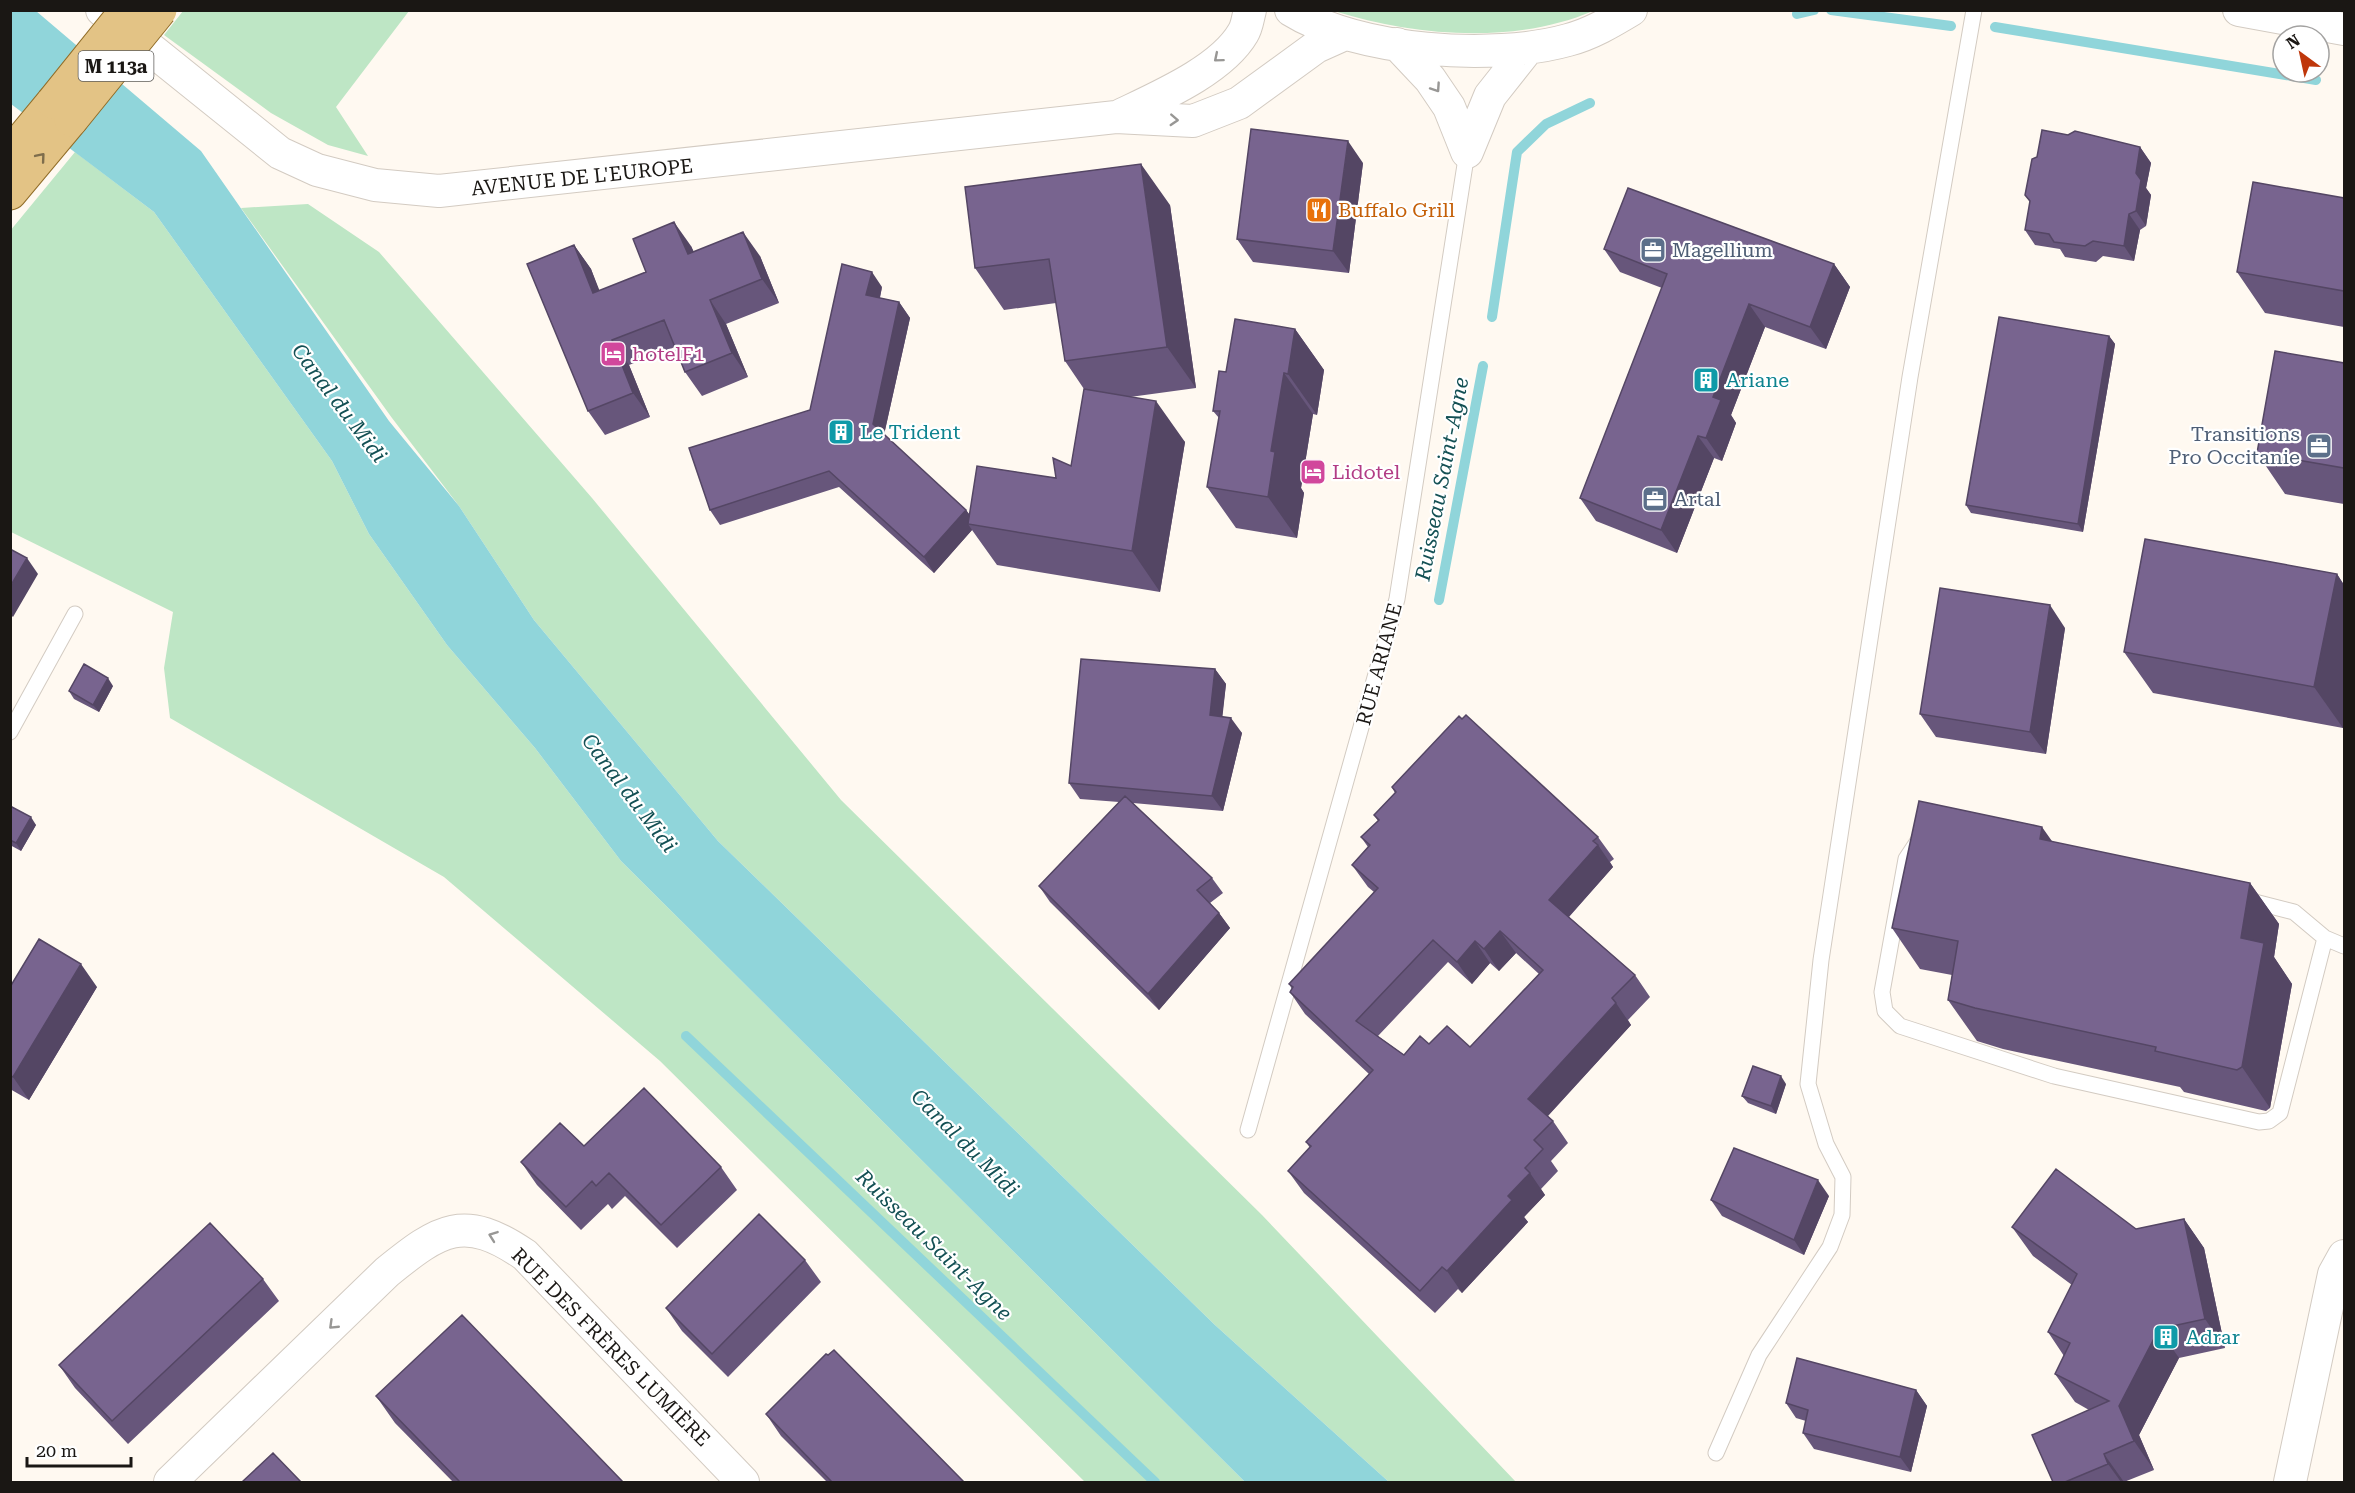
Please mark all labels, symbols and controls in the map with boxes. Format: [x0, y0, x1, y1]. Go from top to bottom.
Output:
north arrow [2271, 24, 2331, 84]
text: N [2283, 31, 2303, 53]
one-way arrow [1214, 50, 1225, 61]
road number: M 113a [78, 51, 154, 81]
one-way arrow [1429, 81, 1440, 92]
one-way arrow [1170, 114, 1179, 127]
one-way arrow [33, 153, 44, 164]
street label: AVENUE DE L'EUROPE [470, 153, 694, 201]
restaurant icon: Buffalo Grill [1304, 195, 1334, 225]
place label: Buffalo Grill [1338, 198, 1455, 222]
office icon: Magellium [1638, 235, 1668, 265]
place label: Magellium [1672, 238, 1773, 262]
water label: Canal du Midi [287, 339, 391, 467]
hotel icon: hotelF1 [598, 339, 628, 369]
place label: hotelF1 [632, 342, 705, 366]
building icon: Ariane [1691, 365, 1721, 395]
place label: Ariane [1726, 368, 1789, 392]
water label: Ruisseau Saint-Agne [1410, 375, 1474, 584]
building icon: Le Trident [826, 417, 856, 447]
place label: Le Trident [860, 420, 961, 444]
place label: Transitions Pro Occitanie [2169, 422, 2300, 469]
office icon: Transitions Pro Occitanie [2304, 431, 2334, 461]
hotel icon: Lidotel [1298, 457, 1328, 487]
place label: Lidotel [1332, 460, 1400, 484]
office icon: Artal [1640, 484, 1670, 514]
place label: Artal [1674, 487, 1721, 511]
street label: RUE ARIANE [1351, 600, 1407, 728]
water label: Canal du Midi [577, 729, 681, 857]
water label: Canal du Midi [906, 1084, 1024, 1202]
water label: Ruisseau Saint-Agne [851, 1164, 1017, 1325]
one-way arrow [489, 1231, 499, 1244]
street label: RUE DES FRÈRES LUMIÈRE [507, 1243, 715, 1451]
one-way arrow [330, 1317, 341, 1328]
building icon: Adrar [2151, 1322, 2181, 1352]
place label: Adrar [2186, 1325, 2240, 1349]
scale bar [27, 1430, 130, 1468]
text: 20 m [36, 1440, 77, 1461]

